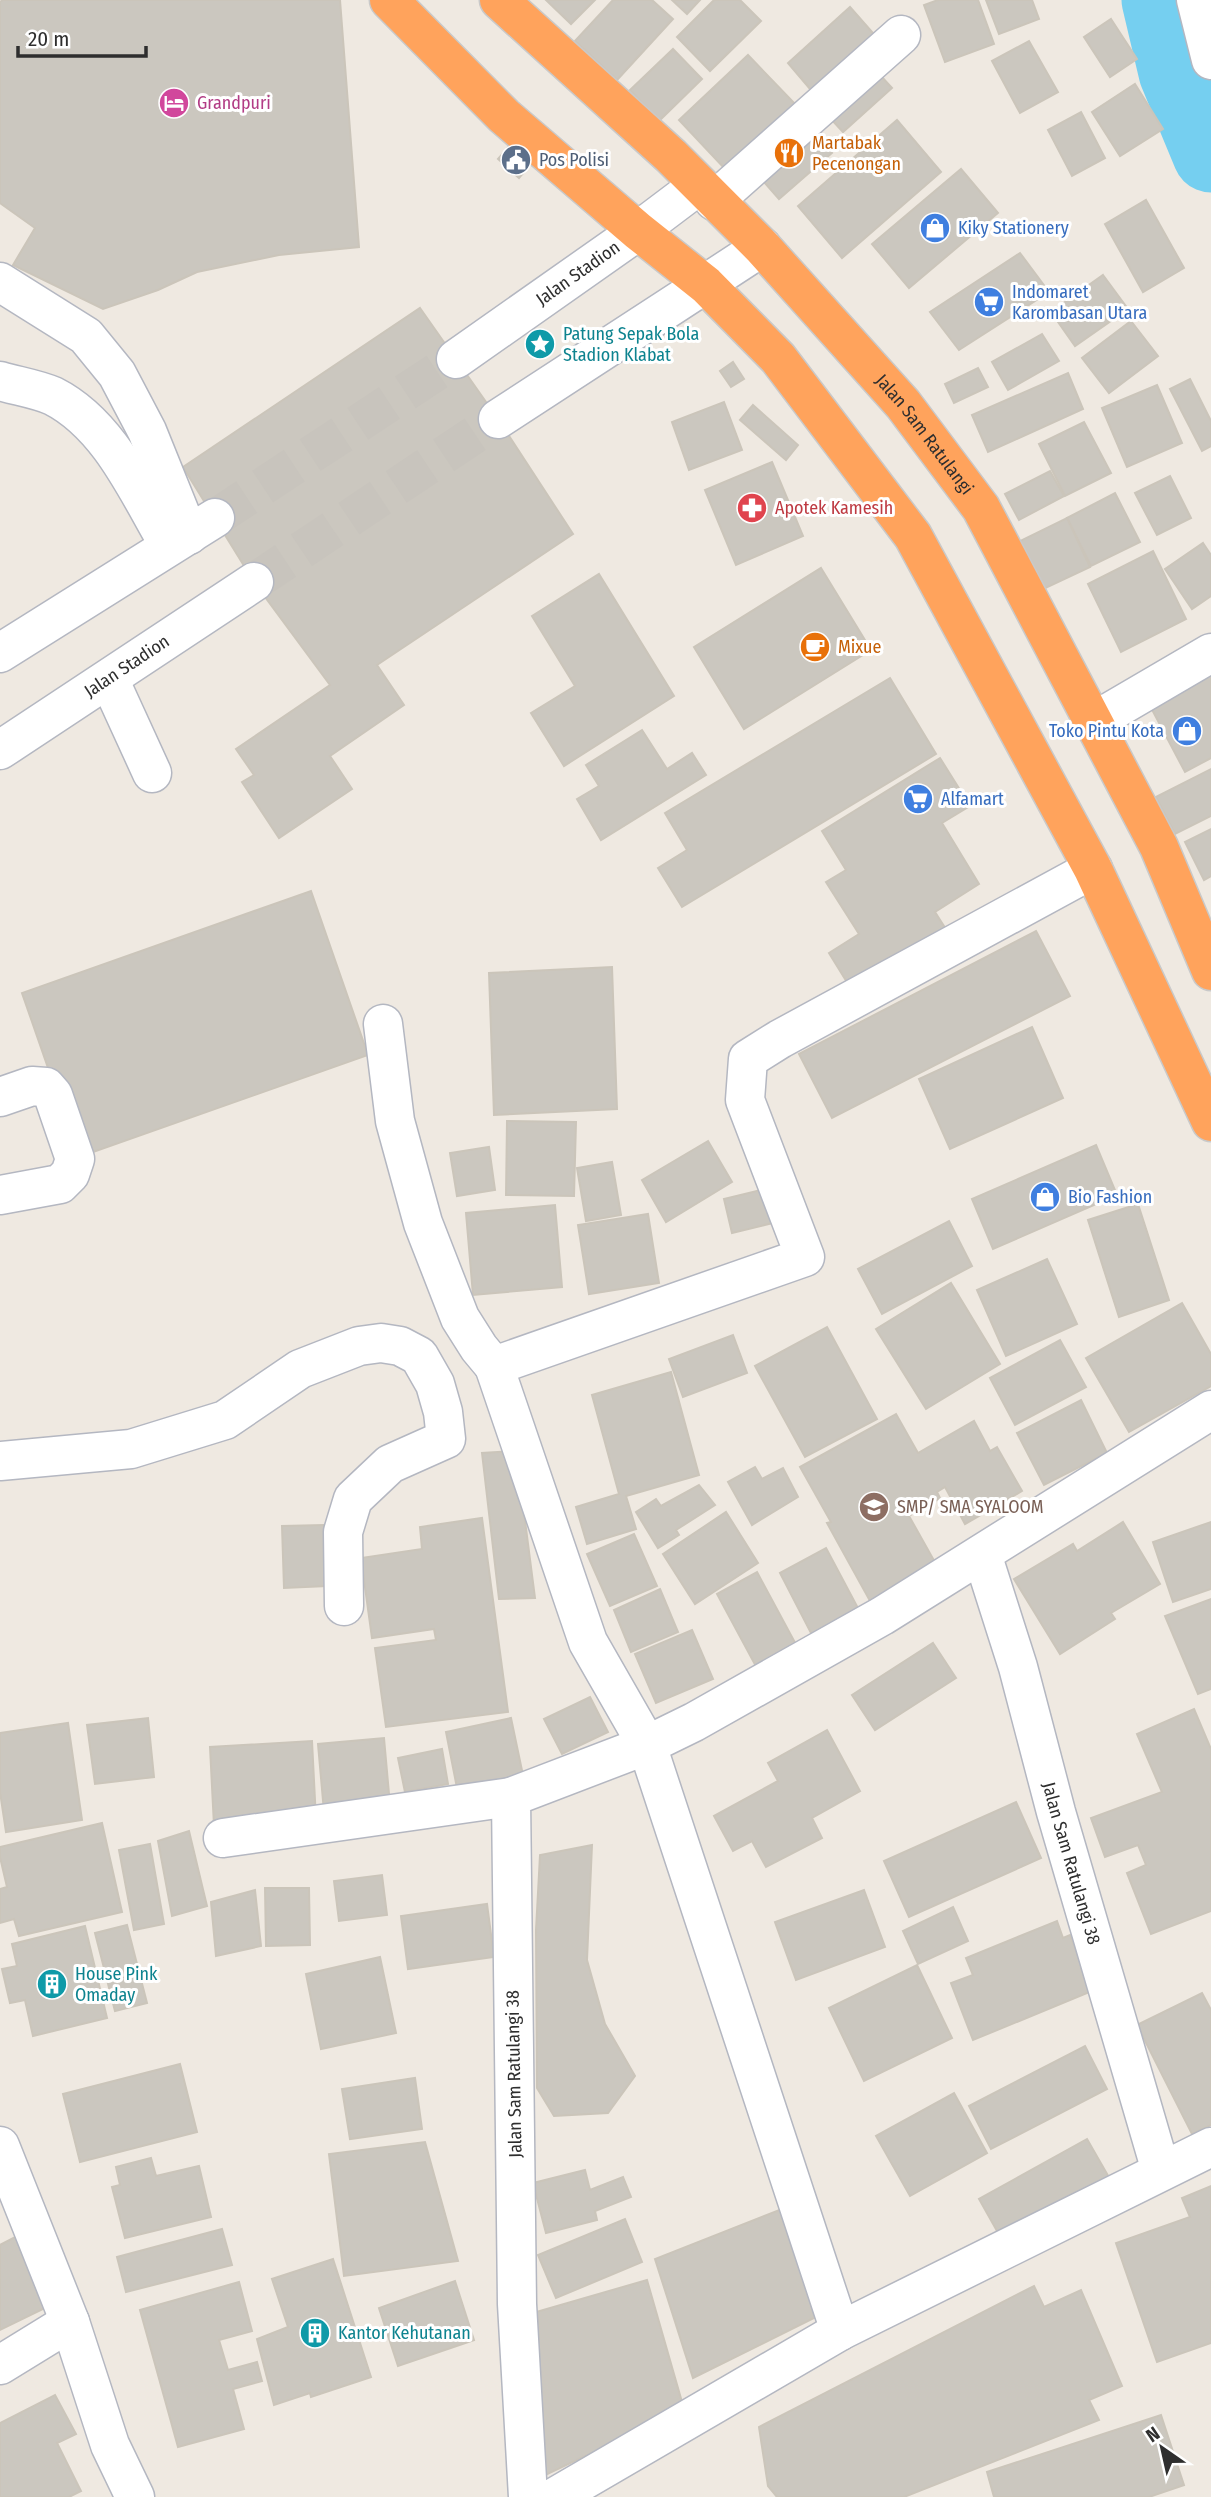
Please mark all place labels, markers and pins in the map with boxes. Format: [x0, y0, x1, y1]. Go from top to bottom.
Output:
hotel icon: Grandpuri [157, 86, 191, 120]
place label: Grandpuri [197, 92, 271, 114]
place label: Martabak Pecenongan [812, 132, 901, 175]
restaurant icon: Martabak Pecenongan [772, 136, 806, 170]
public building icon: Pos Polisi [499, 143, 533, 177]
place label: Pos Polisi [539, 149, 609, 171]
shop icon: Kiky Stationery [918, 211, 952, 245]
place label: Kiky Stationery [958, 217, 1069, 239]
place label: Indomaret Karombasan Utara [1012, 281, 1147, 324]
supermarket icon: Indomaret Karombasan Utara [972, 285, 1006, 319]
place label: Patung Sepak Bola Stadion Klabat [563, 323, 699, 366]
place icon: Patung Sepak Bola Stadion Klabat [523, 327, 557, 361]
pharmacy icon: Apotek Kamesih [735, 491, 769, 525]
place label: Apotek Kamesih [775, 497, 893, 519]
cafe icon: Mixue [798, 630, 832, 664]
place label: Mixue [838, 636, 882, 658]
shop icon: Toko Pintu Kota [1170, 714, 1204, 748]
place label: Toko Pintu Kota [1049, 720, 1164, 742]
supermarket icon: Alfamart [901, 782, 935, 816]
place label: Alfamart [941, 788, 1004, 810]
shop icon: Bio Fashion [1028, 1180, 1062, 1214]
place label: Bio Fashion [1068, 1186, 1152, 1208]
school or university icon: SMP/ SMA SYALOOM [857, 1490, 891, 1524]
place label: SMP/ SMA SYALOOM [897, 1496, 1044, 1518]
place label: House Pink Omaday [75, 1963, 158, 2006]
building icon: House Pink Omaday [35, 1967, 69, 2001]
building icon: Kantor Kehutanan [298, 2316, 332, 2350]
place label: Kantor Kehutanan [338, 2322, 471, 2344]

